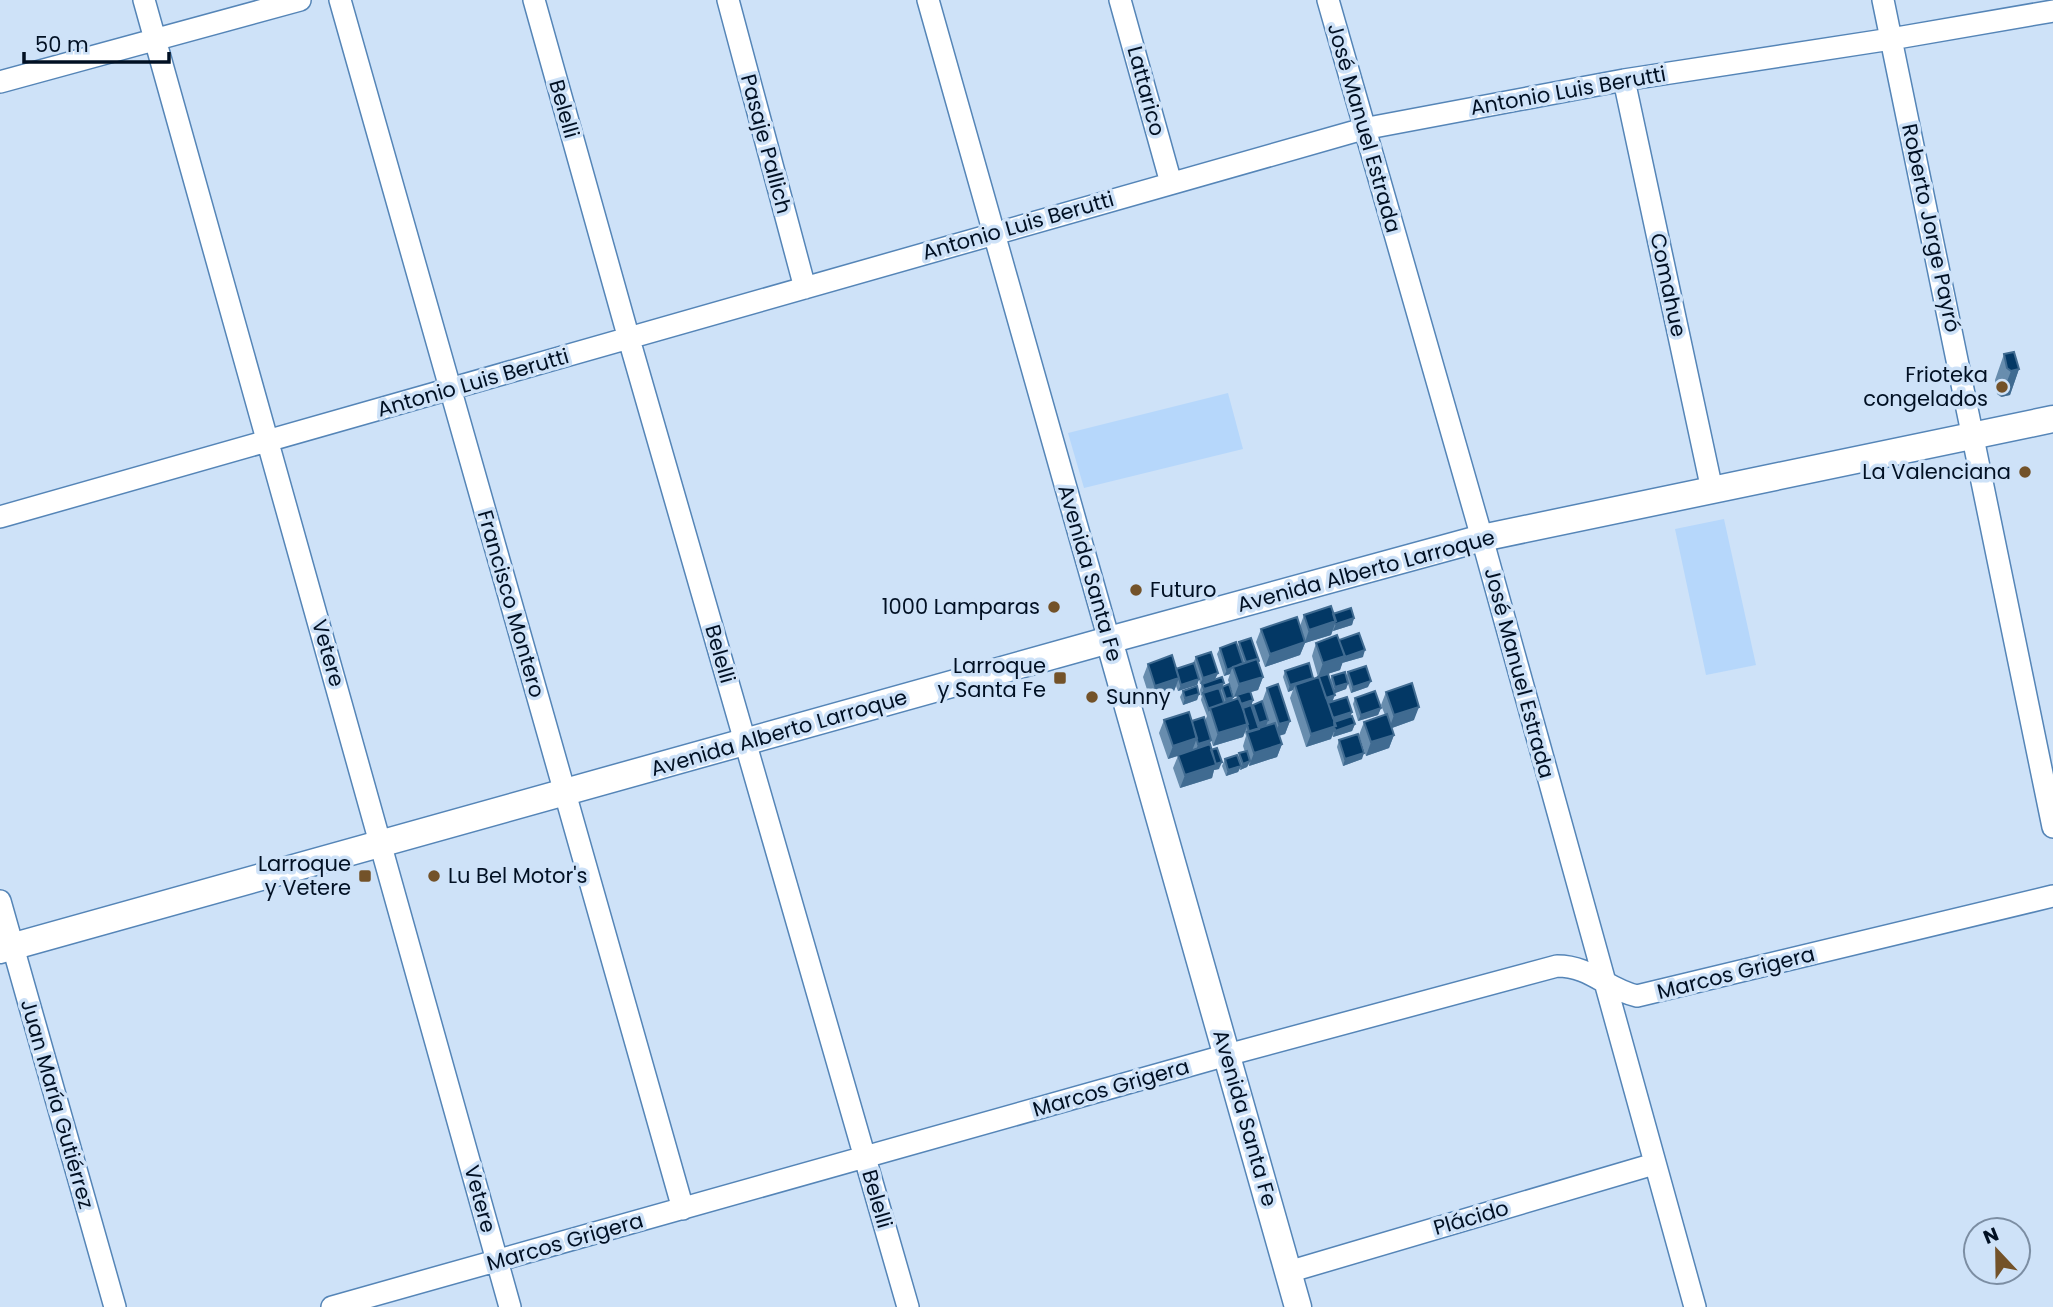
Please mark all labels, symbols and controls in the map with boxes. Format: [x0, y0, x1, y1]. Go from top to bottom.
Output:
street label: José Manuel Estrada [1321, 20, 1408, 236]
scale bar [24, 21, 170, 65]
text: 50 m [35, 30, 89, 59]
street label: Lattarico [1121, 43, 1172, 139]
street label: Antonio Luis Berutti [1468, 59, 1668, 122]
street label: Pasaje Pallich [734, 71, 799, 217]
street label: Belelli [542, 76, 587, 141]
street label: Roberto Jorge Payró [1895, 121, 1968, 335]
street label: Antonio Luis Berutti [919, 184, 1117, 267]
street label: Comahue [1643, 230, 1694, 339]
street label: Antonio Luis Berutti [374, 341, 572, 424]
place label: Frioteka congelados [1863, 360, 1988, 413]
marker: Frioteka congelados [1994, 379, 2010, 395]
place label: La Valenciana [1862, 457, 2011, 486]
marker: La Valenciana [2017, 464, 2033, 480]
street label: Avenida Santa Fe [1051, 481, 1130, 665]
street label: Francisco Montero [471, 507, 552, 701]
street label: Avenida Alberto Larroque [1234, 522, 1498, 619]
street label: José Manuel Estrada [1477, 564, 1562, 781]
place label: Futuro [1150, 575, 1216, 604]
marker: Futuro [1128, 582, 1144, 598]
place label: 1000 Lamparas [882, 592, 1040, 621]
marker: 1000 Lamparas [1046, 599, 1062, 615]
street label: Vetere [305, 616, 352, 690]
street label: Belelli [698, 621, 743, 686]
place label: Larroque y Santa Fe [938, 651, 1046, 704]
marker: Larroque y Santa Fe [1052, 670, 1068, 686]
street label: Avenida Alberto Larroque [647, 682, 911, 783]
place label: Sunny [1106, 682, 1171, 711]
marker: Sunny [1084, 689, 1100, 705]
place label: Larroque y Vetere [258, 849, 351, 902]
place label: Lu Bel Motor's [448, 861, 588, 890]
marker: Larroque y Vetere [357, 868, 373, 884]
marker: Lu Bel Motor's [426, 868, 442, 884]
street label: Marcos Grigera [1654, 939, 1818, 1006]
street label: Juan María Gutiérrez [14, 996, 101, 1212]
street label: Avenida Santa Fe [1206, 1026, 1285, 1210]
street label: Marcos Grigera [1029, 1051, 1192, 1124]
street label: Vetere [458, 1162, 503, 1236]
street label: Belelli [855, 1166, 900, 1231]
street label: Plácido [1430, 1193, 1512, 1242]
street label: Marcos Grigera [483, 1205, 646, 1278]
north arrow [1962, 1216, 2032, 1286]
text: N [1979, 1221, 2003, 1251]

